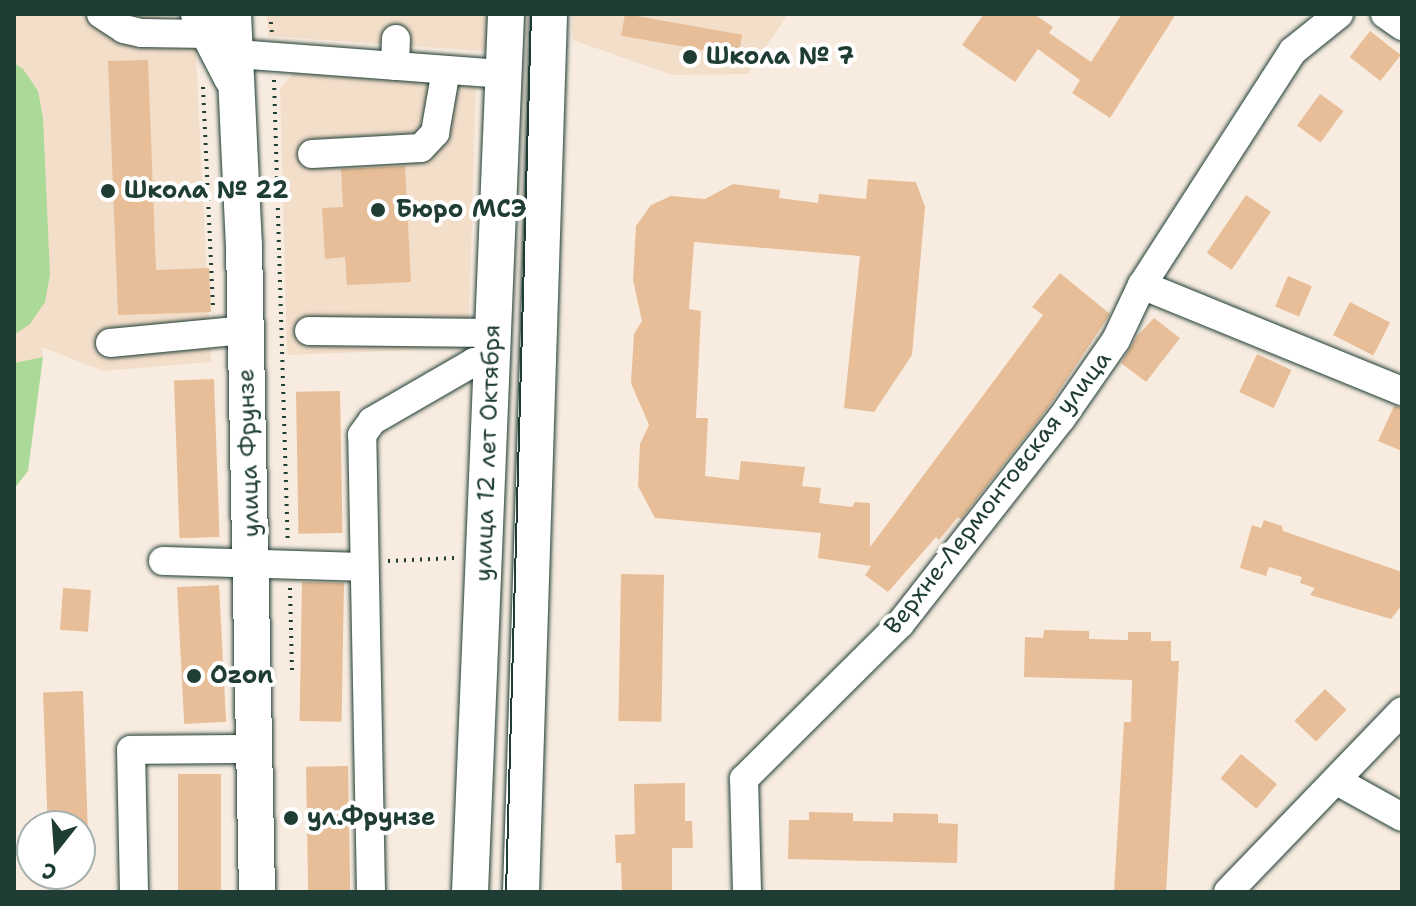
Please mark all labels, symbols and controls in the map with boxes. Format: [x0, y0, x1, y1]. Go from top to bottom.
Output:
place label: Школа № 7 [706, 43, 854, 71]
marker: Школа № 7 [681, 48, 699, 66]
place label: Школа № 22 [124, 177, 288, 205]
marker: Школа № 22 [99, 182, 117, 200]
place label: Бюро МСЭ [396, 196, 526, 224]
marker: Бюро МСЭ [367, 199, 389, 221]
street label: улица 12 лет Октября [469, 324, 507, 582]
street label: Верхне-Лермонтовская улица [878, 346, 1118, 640]
street label: улица Фрунзе [232, 368, 266, 538]
place label: Ozon [210, 662, 273, 690]
marker: Ozon [185, 667, 203, 685]
place label: ул.Фрунзе [307, 804, 435, 832]
marker: ул.Фрунзе [282, 809, 300, 827]
north arrow [16, 810, 96, 890]
text: С [39, 856, 60, 887]

